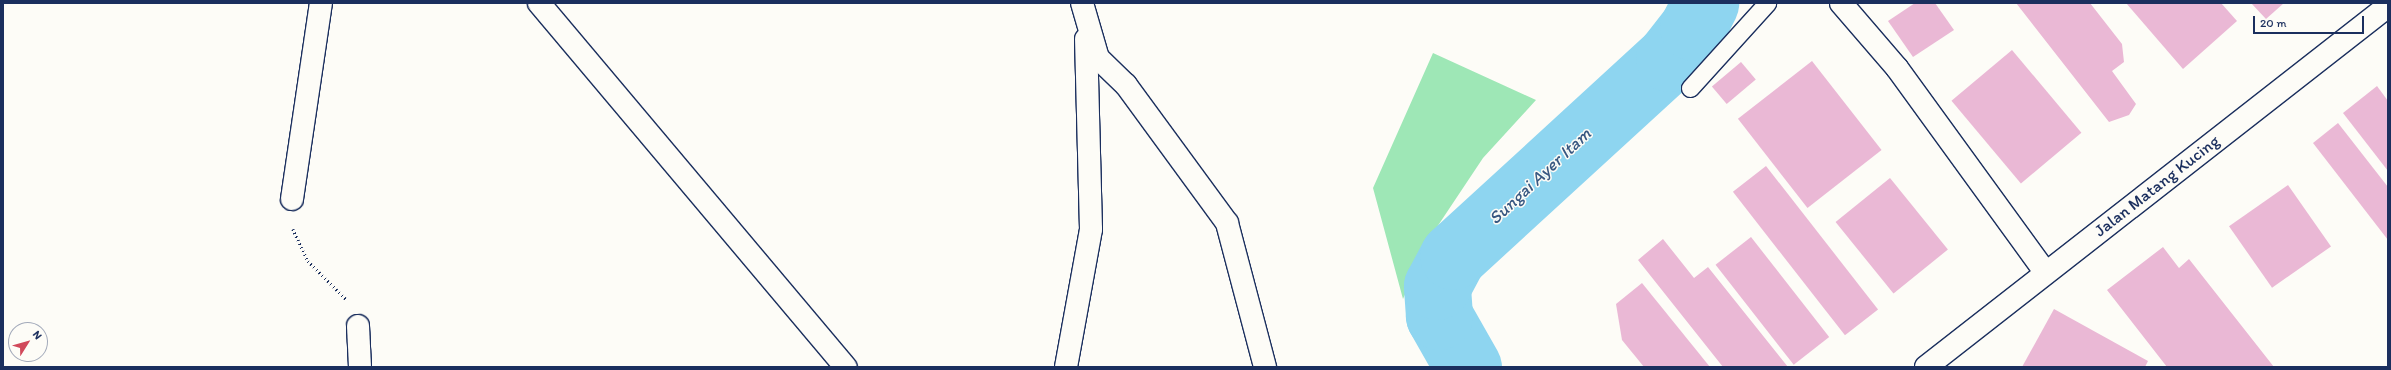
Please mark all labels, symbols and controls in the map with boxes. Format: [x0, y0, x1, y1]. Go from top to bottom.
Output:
scale bar [2255, 8, 2366, 34]
text: 20 m [2260, 16, 2287, 30]
water label: Sungai Ayer Itam [1484, 123, 1596, 229]
street label: Jalan Matang Kucing [2091, 131, 2223, 241]
north arrow [8, 322, 48, 362]
text: N [30, 328, 45, 342]

